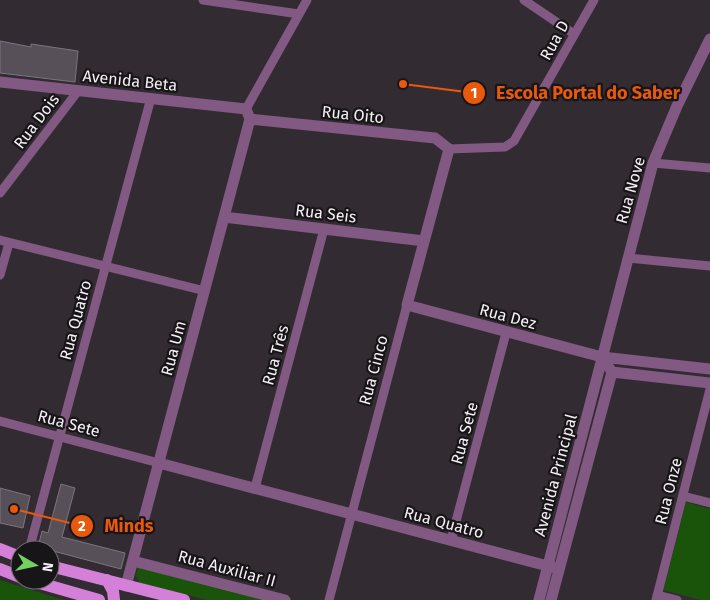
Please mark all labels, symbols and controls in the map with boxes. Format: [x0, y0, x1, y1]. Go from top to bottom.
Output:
street label: Rua D [536, 17, 573, 63]
street label: Avenida Beta [82, 66, 178, 95]
callout: Escola Portal do Saber [461, 76, 690, 109]
text: Escola Portal do Saber [496, 82, 681, 104]
text: 1 [471, 84, 477, 102]
street label: Rua Dois [10, 90, 63, 152]
street label: Rua Oito [321, 102, 385, 127]
street label: Rua Nove [612, 155, 649, 226]
street label: Rua Seis [294, 200, 358, 227]
street label: Rua Quatro [56, 278, 95, 362]
street label: Rua Dez [477, 300, 538, 333]
street label: Rua Um [157, 319, 190, 378]
street label: Rua Três [258, 323, 293, 387]
street label: Rua Cinco [355, 333, 392, 407]
street label: Rua Sete [447, 400, 482, 466]
street label: Rua Sete [36, 406, 102, 441]
street label: Avenida Principal [530, 412, 581, 538]
street label: Rua Onze [651, 456, 686, 526]
street label: Rua Quatro [402, 503, 486, 542]
callout: Minds [70, 509, 164, 542]
text: Minds [104, 515, 154, 537]
text: 2 [78, 517, 86, 535]
north arrow [10, 540, 60, 590]
street label: Rua Auxiliar II [176, 546, 278, 591]
text: N [38, 561, 56, 573]

